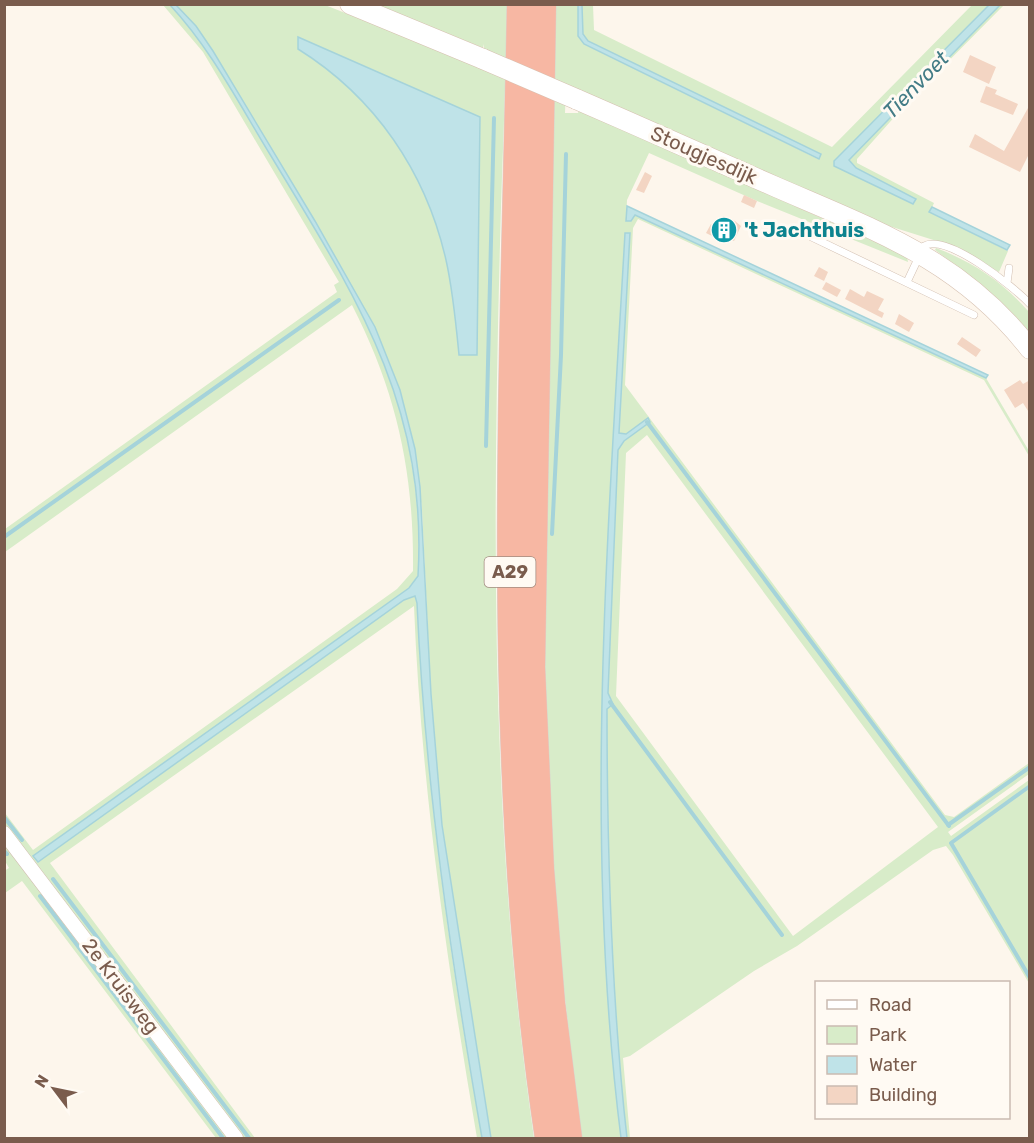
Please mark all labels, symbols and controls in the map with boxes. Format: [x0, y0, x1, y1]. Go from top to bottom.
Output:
water label: Tienvoet [878, 45, 954, 123]
street label: Stougjesdijk [647, 121, 762, 190]
building icon: 't Jachthuis [709, 215, 739, 245]
place label: 't Jachthuis [744, 218, 864, 242]
road number: A29 [484, 557, 536, 587]
street label: 2e Kruisweg [77, 934, 165, 1038]
legend [815, 981, 1010, 1119]
text: Road [869, 994, 912, 1016]
text: Park [869, 1024, 907, 1046]
text: Water [869, 1054, 917, 1076]
north arrow [24, 1059, 84, 1119]
text: N [31, 1071, 53, 1091]
text: Building [869, 1084, 937, 1106]

